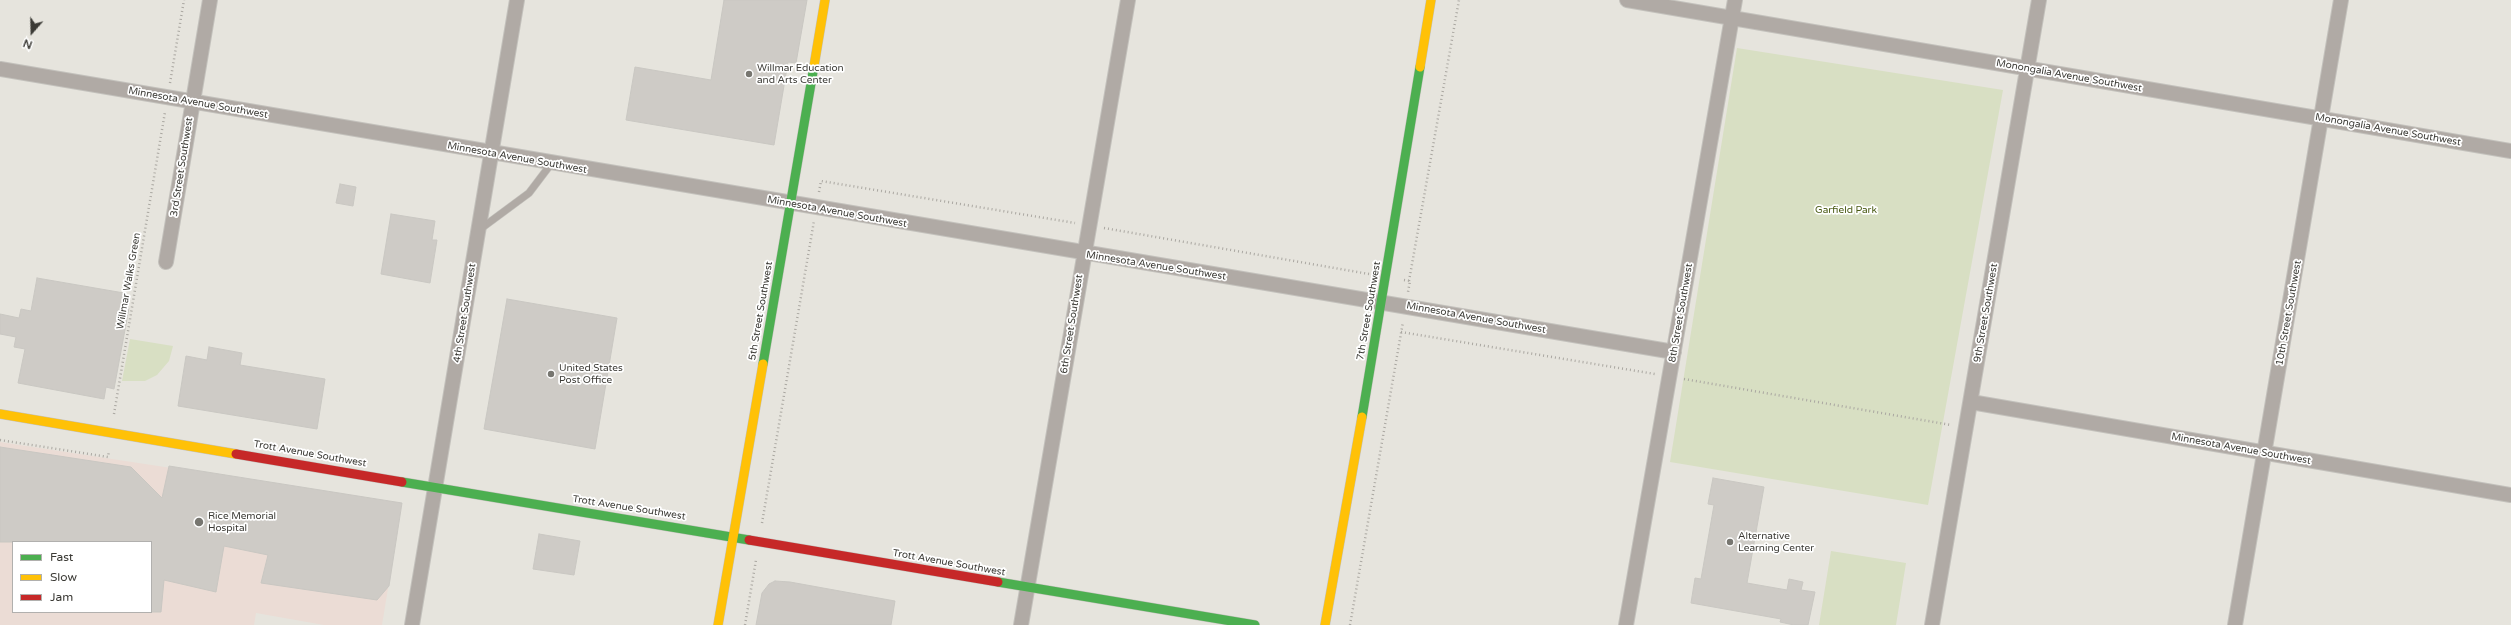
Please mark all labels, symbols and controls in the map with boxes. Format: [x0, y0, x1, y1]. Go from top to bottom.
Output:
north arrow [12, 12, 52, 52]
text: N [21, 36, 34, 51]
street label: Monongalia Avenue Southwest [1995, 57, 2143, 95]
place label: Willmar Education and Arts Center [757, 62, 844, 86]
marker: Willmar Education and Arts Center [744, 69, 754, 79]
street label: Minnesota Avenue Southwest [127, 85, 269, 121]
street label: Monongalia Avenue Southwest [2314, 111, 2462, 149]
street label: 3rd Street Southwest [168, 117, 196, 217]
street label: Minnesota Avenue Southwest [446, 140, 588, 176]
street label: Minnesota Avenue Southwest [766, 194, 908, 230]
park label: Garfield Park [1815, 204, 1877, 216]
street label: Willmar Walks Green [115, 232, 143, 330]
street label: Minnesota Avenue Southwest [1085, 249, 1227, 283]
street label: 10th Street Southwest [2274, 260, 2304, 366]
street label: 5th Street Southwest [746, 261, 776, 361]
street label: 7th Street Southwest [1354, 261, 1384, 361]
street label: 4th Street Southwest [451, 263, 479, 363]
street label: 8th Street Southwest [1666, 263, 1696, 363]
street label: 9th Street Southwest [1971, 263, 2001, 363]
street label: 6th Street Southwest [1058, 274, 1086, 374]
street label: Minnesota Avenue Southwest [1405, 300, 1547, 336]
place label: United States Post Office [559, 362, 623, 386]
marker: United States Post Office [546, 369, 556, 379]
street label: Minnesota Avenue Southwest [2170, 431, 2312, 467]
street label: Trott Avenue Southwest [253, 438, 367, 470]
street label: Trott Avenue Southwest [572, 493, 686, 523]
place label: Rice Memorial Hospital [208, 510, 276, 534]
marker: Rice Memorial Hospital [193, 516, 205, 528]
place label: Alternative Learning Center [1738, 530, 1814, 554]
marker: Alternative Learning Center [1725, 537, 1735, 547]
legend [12, 541, 152, 613]
street label: Trott Avenue Southwest [892, 547, 1006, 579]
text: Fast [50, 550, 73, 564]
text: Slow [50, 570, 77, 584]
text: Jam [50, 590, 73, 604]

